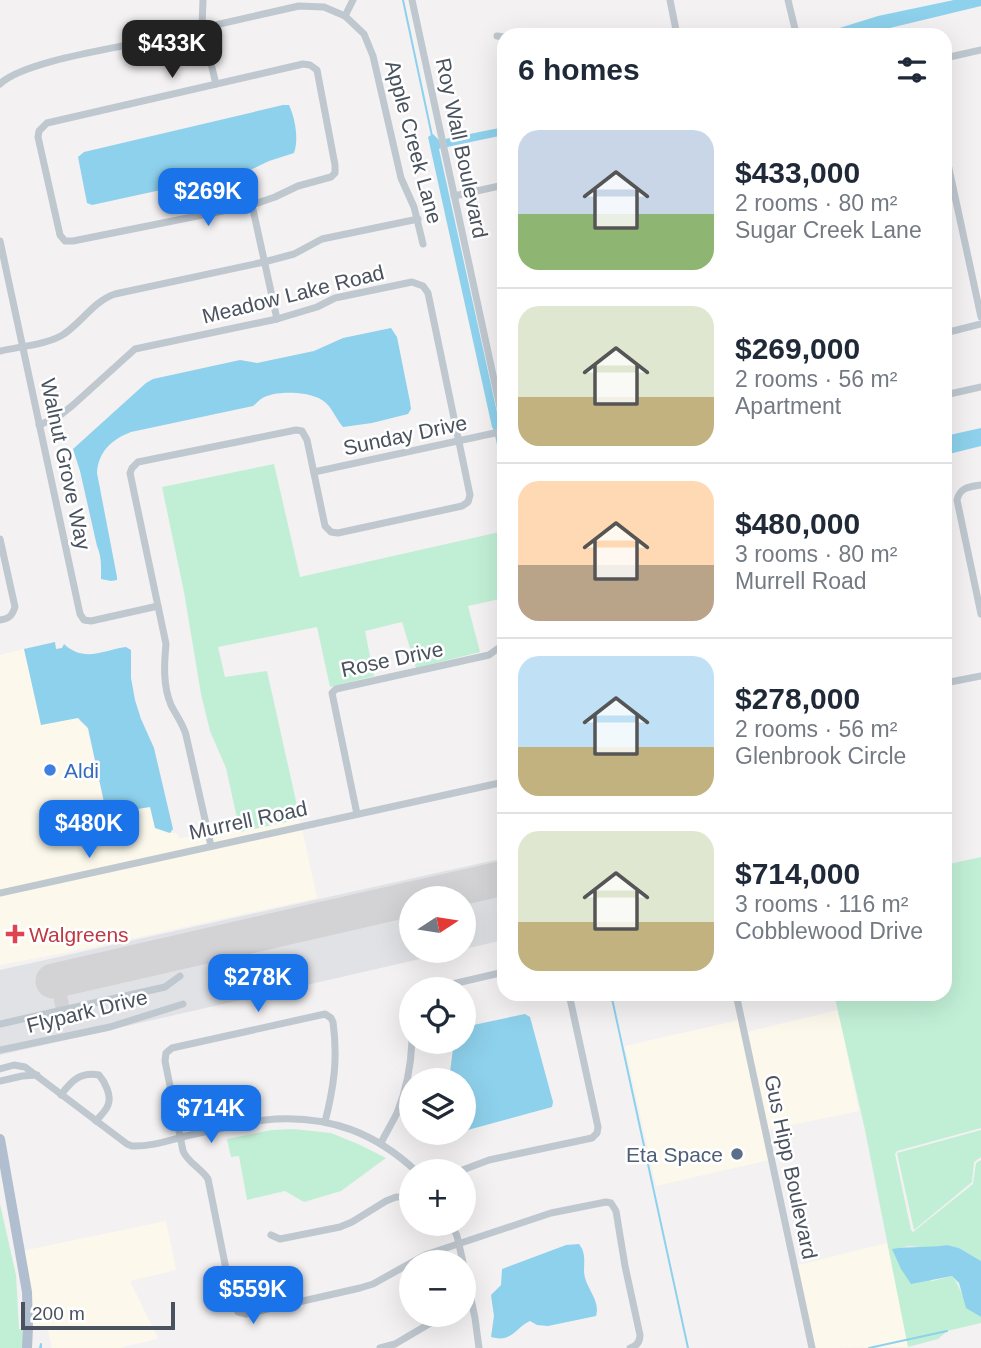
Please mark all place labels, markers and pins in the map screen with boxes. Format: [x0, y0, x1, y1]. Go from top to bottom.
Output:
pin: $433K [123, 20, 221, 80]
pin: $269K [159, 168, 257, 228]
place label: Aldi [64, 759, 99, 782]
marker: Aldi [42, 762, 58, 778]
pin: $480K [40, 800, 138, 860]
place label: Walgreens [29, 923, 129, 946]
marker: Walgreens [7, 926, 23, 942]
pin: $278K [209, 954, 307, 1014]
pin: $714K [162, 1086, 260, 1145]
place label: Eta Space [626, 1143, 723, 1166]
marker: Eta Space [729, 1146, 745, 1162]
pin: $559K [204, 1266, 302, 1326]

